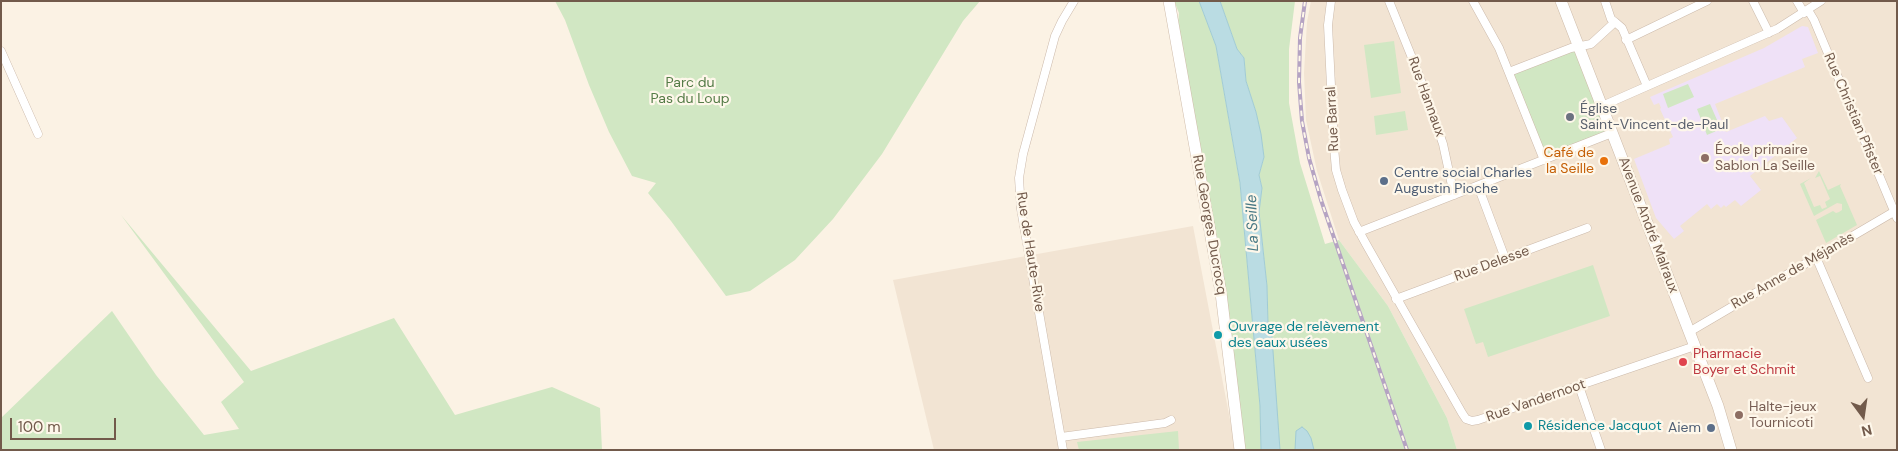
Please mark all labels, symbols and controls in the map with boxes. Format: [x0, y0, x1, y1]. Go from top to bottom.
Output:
street label: Rue Christian Pfister [1820, 51, 1886, 177]
street label: Rue Hannaux [1404, 55, 1448, 139]
park label: Parc du Pas du Loup [651, 75, 729, 108]
street label: Rue Barral [1323, 86, 1343, 152]
place label: Église Saint-Vincent-de-Paul [1580, 101, 1728, 134]
marker: Église Saint-Vincent-de-Paul [1564, 111, 1576, 123]
place label: École primaire Sablon La Seille [1715, 142, 1815, 174]
place label: Café de la Seille [1543, 145, 1594, 178]
marker: École primaire Sablon La Seille [1699, 152, 1711, 164]
street label: Rue Georges Ducrocq [1188, 154, 1230, 296]
marker: Café de la Seille [1598, 155, 1610, 167]
street label: Avenue André Malraux [1614, 155, 1682, 295]
place label: Centre social Charles Augustin Pioche [1394, 165, 1532, 198]
marker: Centre social Charles Augustin Pioche [1378, 175, 1390, 187]
street label: Rue de Haute-Rive [1012, 191, 1048, 313]
water label: La Seille [1243, 194, 1263, 252]
street label: Rue Anne de Méjanès [1728, 229, 1858, 313]
street label: Rue Delesse [1452, 243, 1532, 285]
place label: Ouvrage de relèvement des eaux usées [1228, 319, 1379, 352]
marker: Ouvrage de relèvement des eaux usées [1212, 329, 1224, 341]
place label: Pharmacie Boyer et Schmit [1693, 346, 1796, 378]
marker: Pharmacie Boyer et Schmit [1677, 356, 1689, 368]
street label: Rue Vandernoot [1484, 376, 1588, 426]
north arrow [1838, 391, 1888, 441]
place label: Halte-jeux Tournicoti [1749, 399, 1816, 432]
scale bar [12, 408, 119, 440]
marker: Halte-jeux Tournicoti [1733, 409, 1745, 421]
text: 100 m [18, 417, 61, 437]
place label: Résidence Jacquot [1538, 418, 1662, 434]
marker: Résidence Jacquot [1522, 420, 1534, 432]
place label: Aiem [1668, 420, 1701, 436]
text: N [1859, 421, 1874, 441]
marker: Aiem [1705, 422, 1717, 434]

